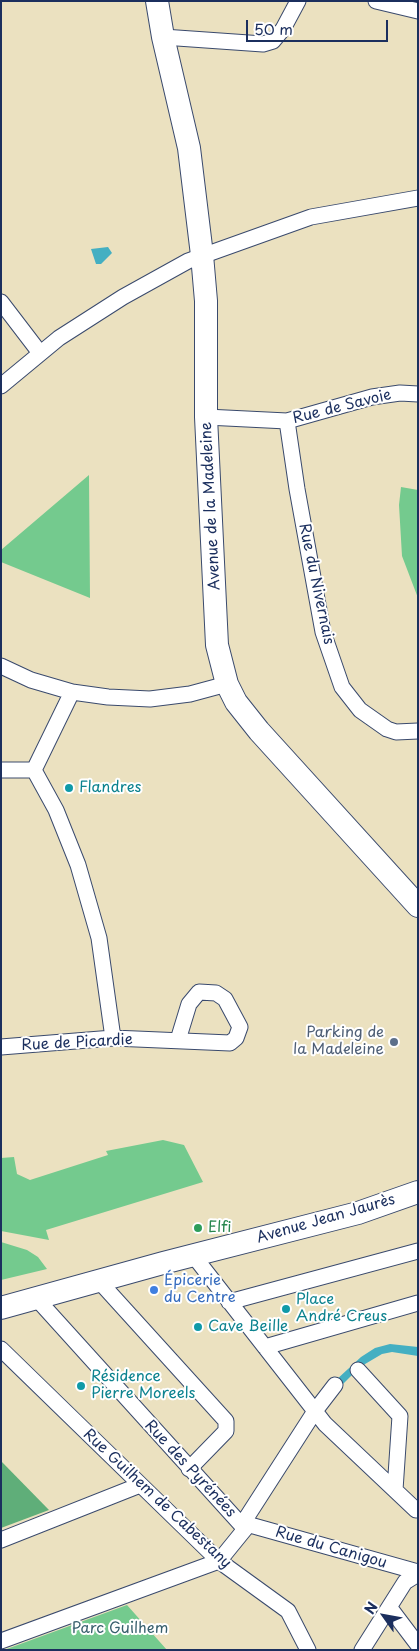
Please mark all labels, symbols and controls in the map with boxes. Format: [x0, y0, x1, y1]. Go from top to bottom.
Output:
scale bar [249, 10, 392, 42]
text: 50 m [254, 17, 293, 40]
street label: Rue de Savoie [291, 386, 393, 428]
street label: Avenue de la Madeleine [198, 421, 224, 591]
street label: Rue du Nivernais [294, 522, 338, 646]
place label: Flandres [79, 779, 141, 797]
marker: Flandres [63, 782, 75, 794]
place label: Parking de la Madeleine [293, 1024, 384, 1059]
street label: Rue de Picardie [21, 1031, 133, 1055]
marker: Parking de la Madeleine [388, 1036, 400, 1048]
street label: Avenue Jean Jaurès [255, 1191, 397, 1247]
place label: Elfi [208, 1219, 231, 1237]
marker: Elfi [192, 1222, 204, 1234]
place label: Épicerie du Centre [164, 1272, 236, 1307]
marker: Épicerie du Centre [148, 1284, 160, 1296]
place label: Place André Creus [296, 1291, 387, 1326]
marker: Place André Creus [280, 1303, 292, 1315]
place label: Cave Beille [208, 1318, 288, 1336]
marker: Cave Beille [192, 1321, 204, 1333]
place label: Résidence Pierre Moreels [91, 1368, 195, 1403]
marker: Résidence Pierre Moreels [75, 1380, 87, 1392]
street label: Rue des Pyrénées [140, 1417, 240, 1521]
street label: Rue Guilhem de Cabestany [79, 1426, 235, 1572]
street label: Rue du Canigou [273, 1523, 389, 1573]
north arrow [359, 1591, 409, 1641]
text: N [359, 1598, 383, 1618]
park label: Parc Guilhem [72, 1620, 168, 1638]

